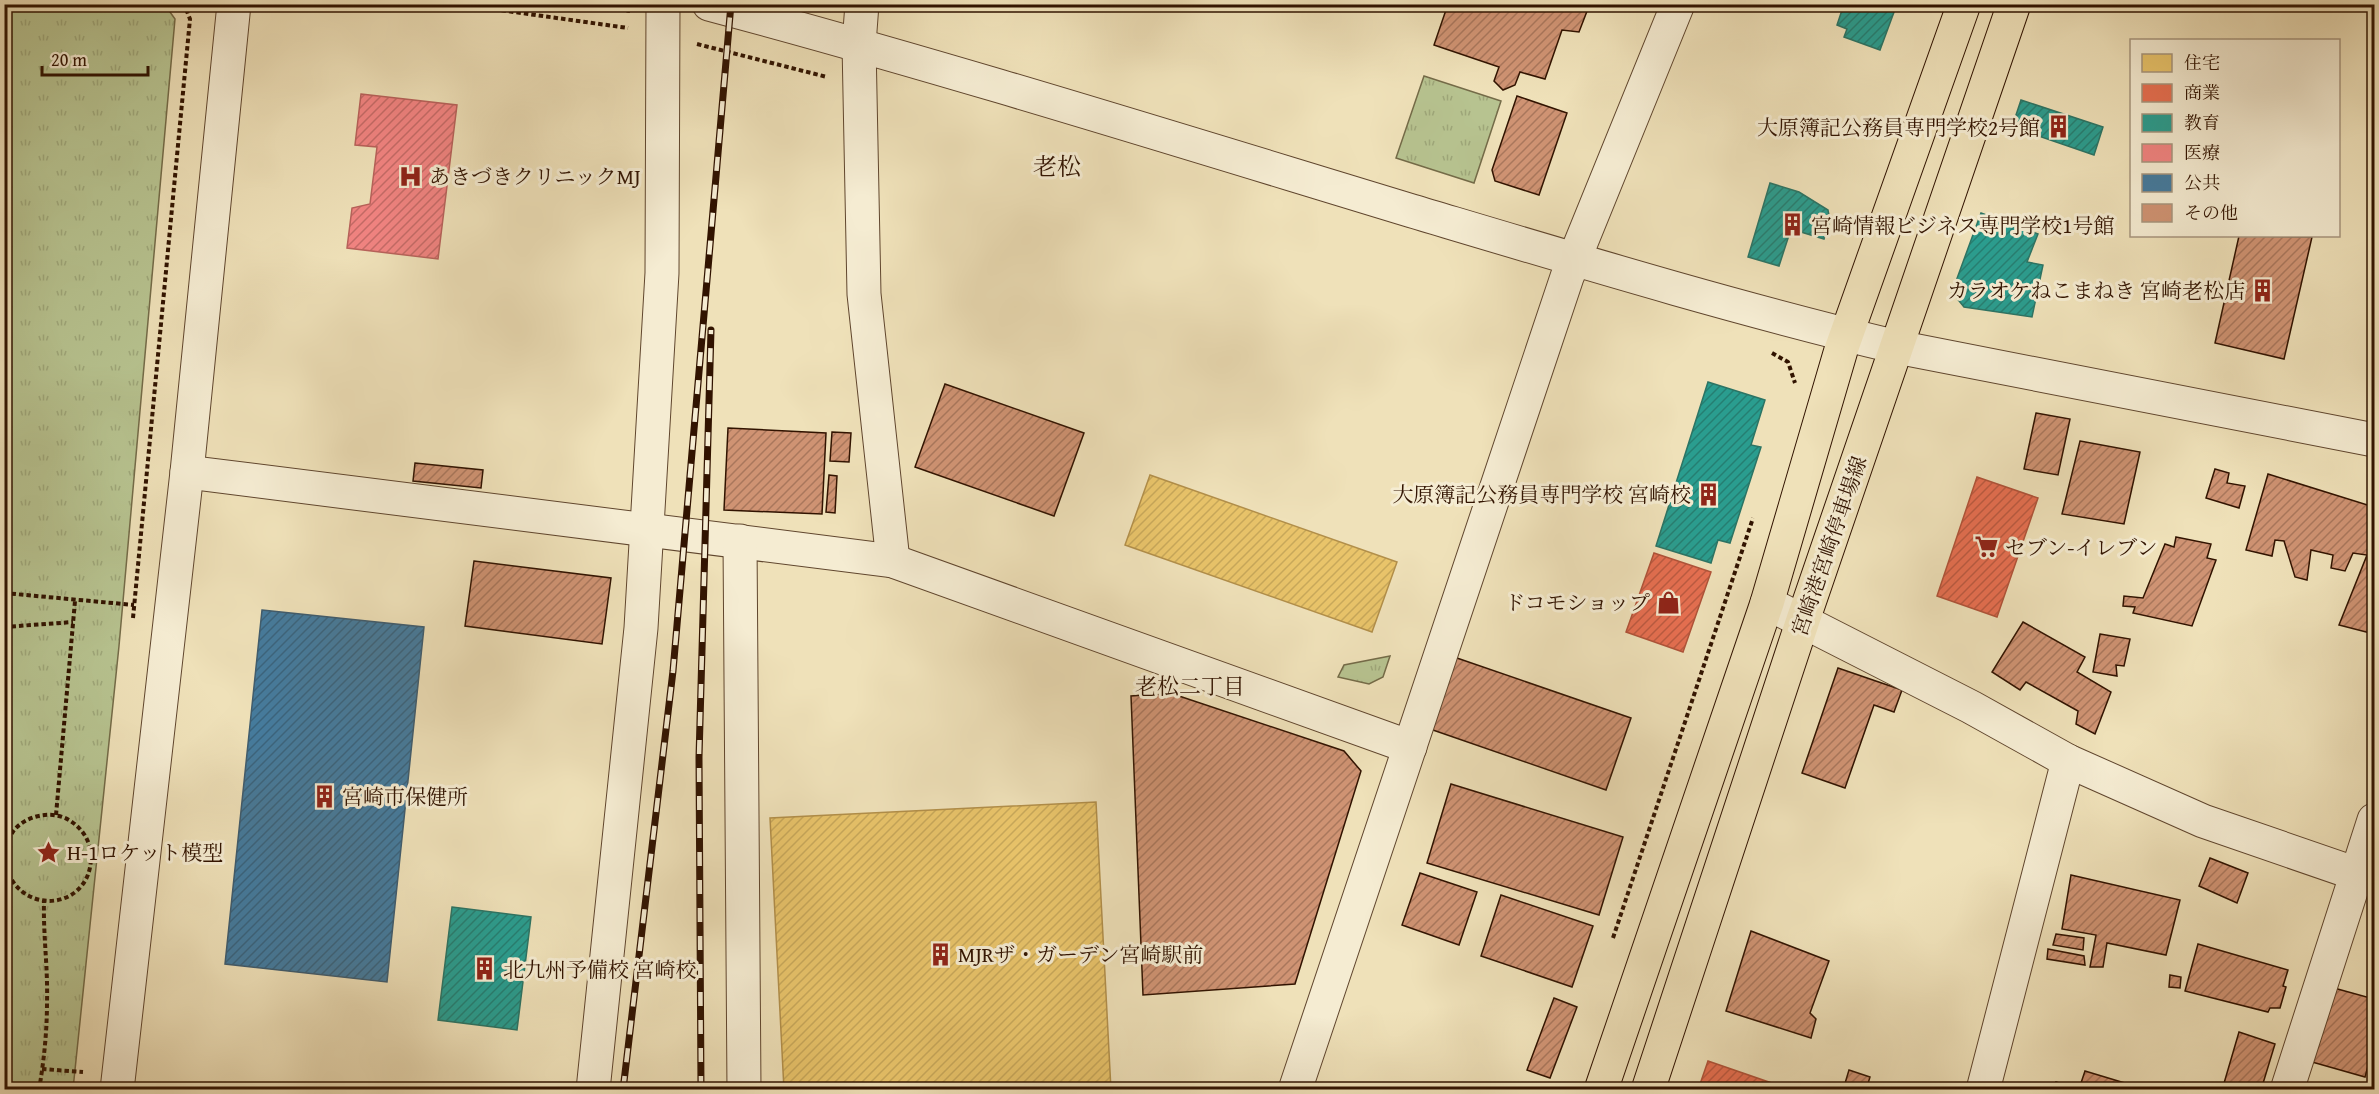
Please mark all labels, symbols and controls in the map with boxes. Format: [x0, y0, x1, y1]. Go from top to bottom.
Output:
scale bar [42, 39, 148, 77]
legend [2130, 39, 2340, 237]
text: 20 m [51, 46, 87, 73]
text: 住宅 [2184, 49, 2220, 76]
text: 商業 [2184, 79, 2220, 106]
text: 教育 [2184, 109, 2220, 136]
place label: 大原簿記公務員専門学校2号館 [1757, 112, 2040, 143]
building icon: 大原簿記公務員専門学校2号館 [2045, 114, 2071, 140]
text: 医療 [2184, 139, 2220, 166]
district label: 老松 [1033, 149, 1081, 184]
place label: あきづきクリニックMJ [429, 161, 641, 192]
hospital icon: あきづきクリニックMJ [398, 163, 424, 189]
text: 公共 [2184, 169, 2220, 196]
text: その他 [2184, 199, 2238, 226]
place label: 宮崎情報ビジネス専門学校1号館 [1811, 210, 2114, 241]
building icon: 宮崎情報ビジネス専門学校1号館 [1780, 212, 1806, 238]
place label: カラオケねこまねき 宮崎老松店 [1947, 275, 2245, 306]
building icon: カラオケねこまねき 宮崎老松店 [2250, 277, 2276, 303]
street label: 宮崎港宮崎停車場線 [1784, 452, 1874, 640]
place label: 大原簿記公務員専門学校 宮崎校 [1392, 479, 1691, 510]
building icon: 大原簿記公務員専門学校 宮崎校 [1696, 481, 1722, 507]
place label: セブン-イレブン [2005, 532, 2158, 563]
supermarket icon: セブン-イレブン [1974, 534, 2000, 560]
place label: ドコモショップ [1504, 587, 1650, 618]
shop icon: ドコモショップ [1655, 589, 1681, 615]
district label: 老松二丁目 [1135, 670, 1245, 702]
place label: 宮崎市保健所 [342, 781, 468, 812]
building icon: 宮崎市保健所 [311, 783, 337, 809]
place label: H-1ロケット模型 [67, 837, 223, 868]
place icon: H-1ロケット模型 [36, 839, 62, 865]
place label: MJRザ・ガーデン宮崎駅前 [958, 939, 1204, 970]
building icon: MJRザ・ガーデン宮崎駅前 [927, 941, 953, 967]
place label: 北九州予備校 宮崎校 [503, 954, 697, 985]
building icon: 北九州予備校 宮崎校 [472, 956, 498, 982]

